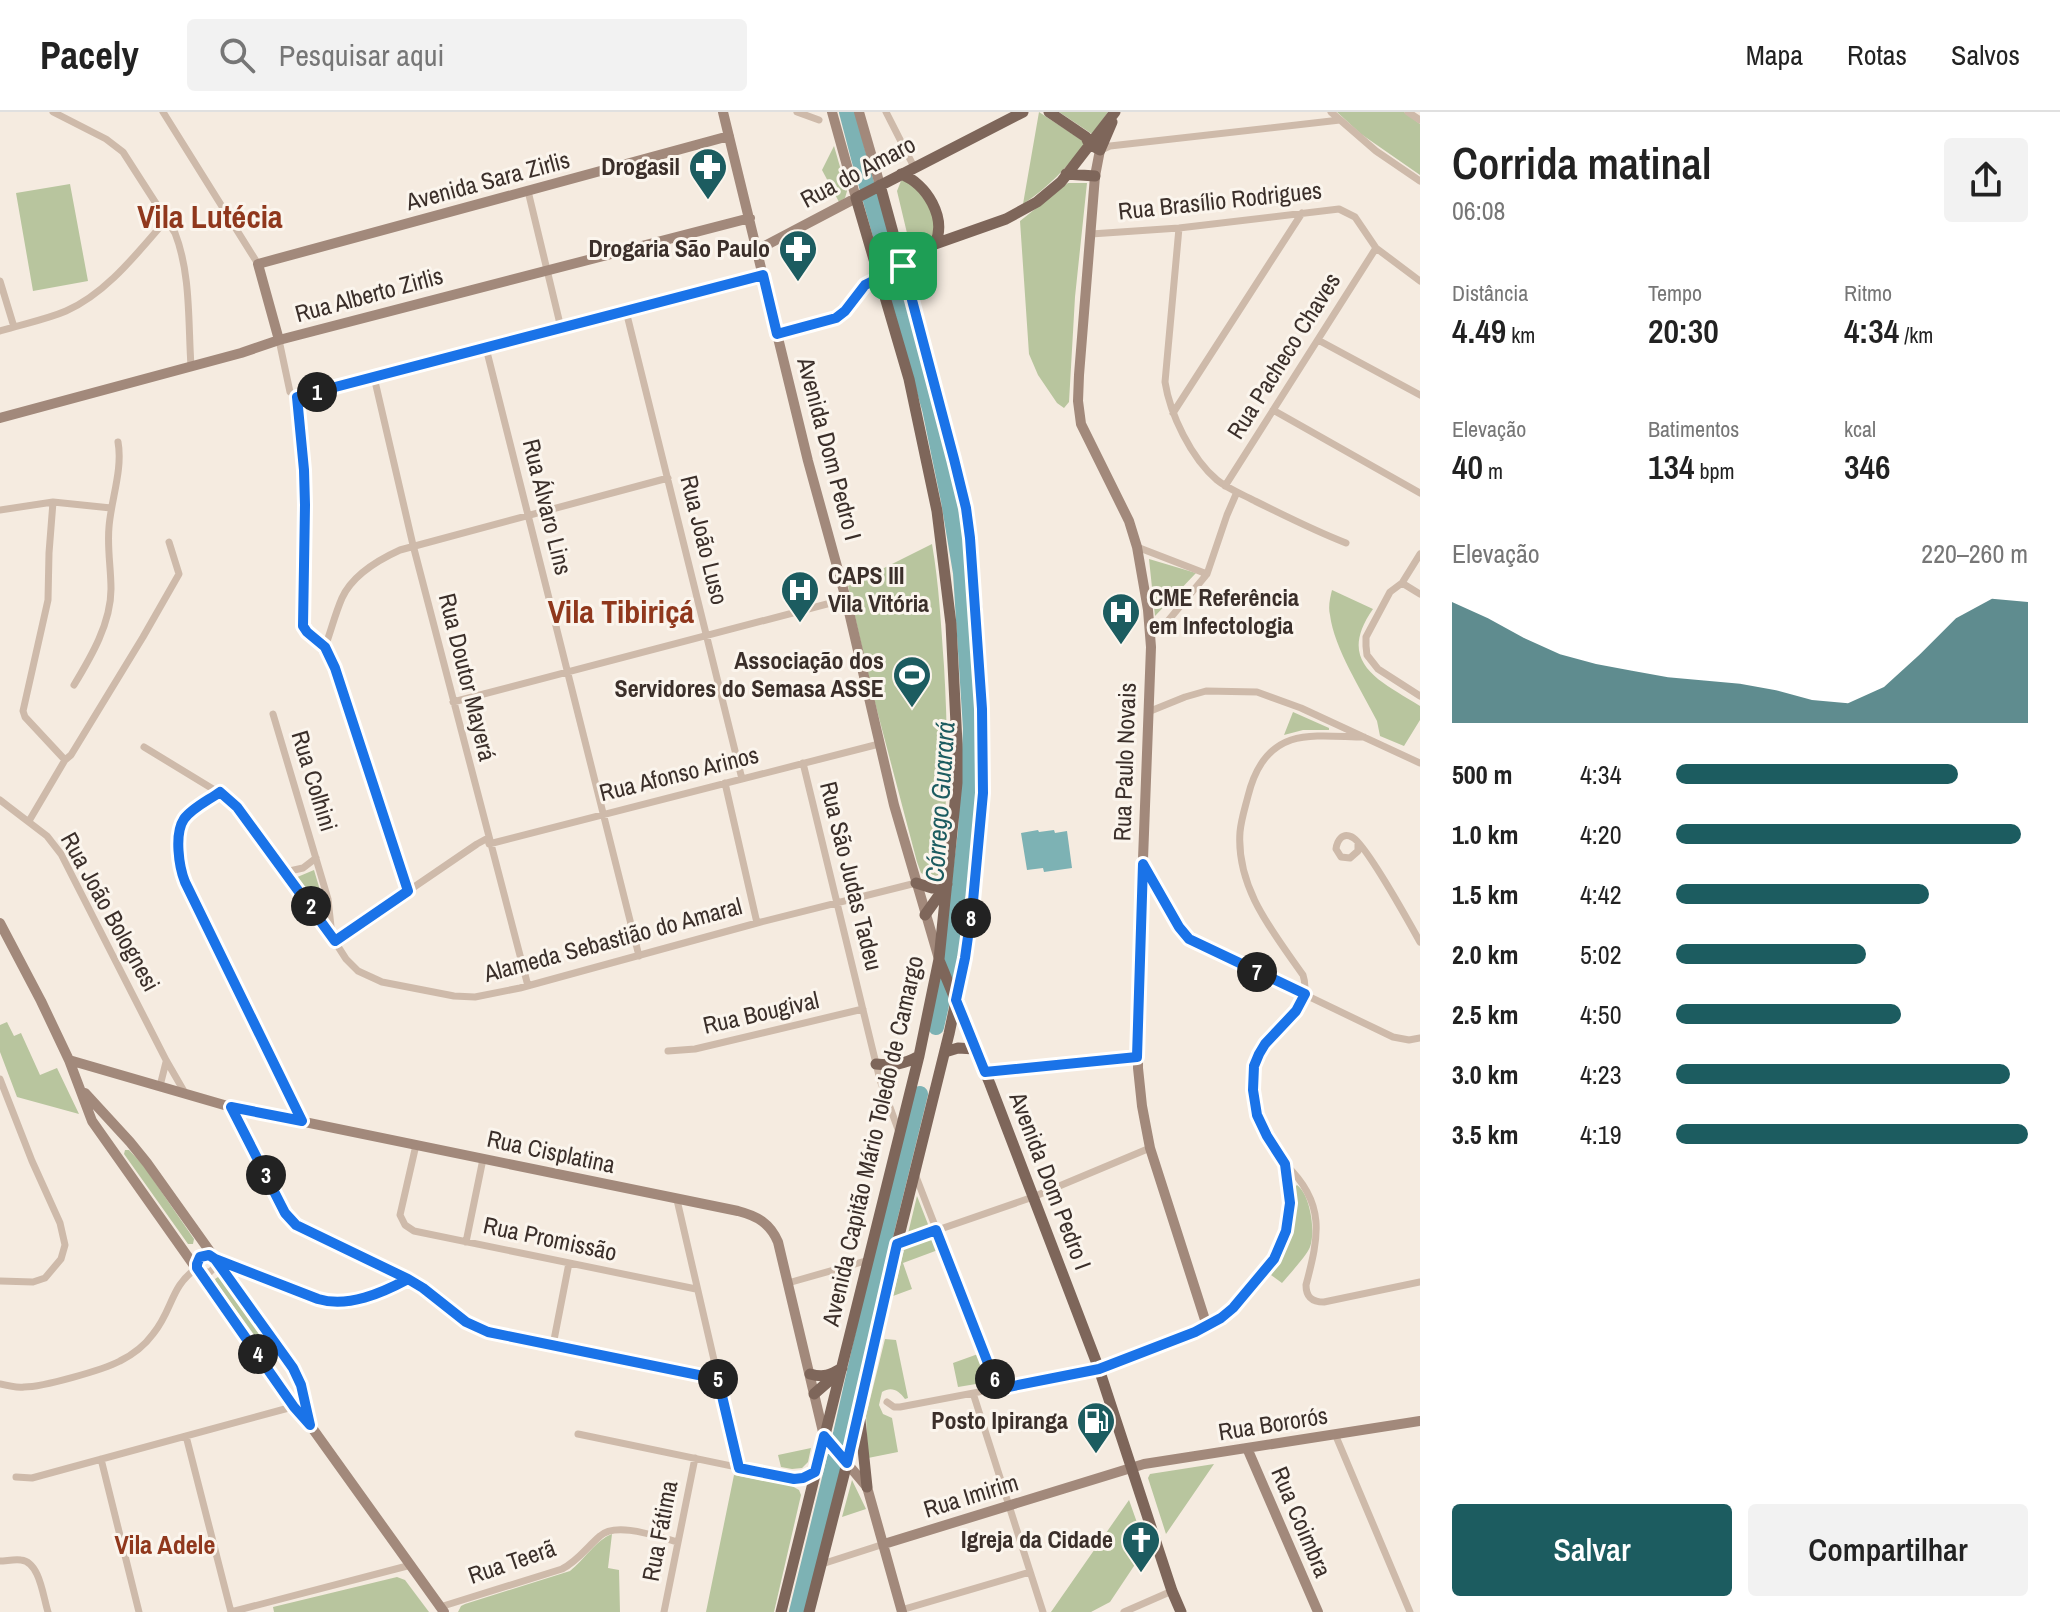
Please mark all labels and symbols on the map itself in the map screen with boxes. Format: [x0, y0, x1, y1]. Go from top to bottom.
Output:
street label: Rua do Amaro [794, 127, 921, 215]
street label: Avenida Sara Zirlis [401, 143, 573, 218]
pharmacy icon: Drogasil [687, 146, 729, 201]
place label: Drogasil [601, 150, 680, 182]
street label: Rua Brasílio Rodrigues [1117, 173, 1323, 227]
district label: Vila Lutécia [137, 195, 283, 238]
pharmacy icon: Drogaria São Paulo [777, 228, 819, 283]
place label: Drogaria São Paulo [588, 232, 770, 264]
pin [869, 232, 937, 300]
street label: Rua Alberto Zirlis [291, 259, 446, 329]
street label: Rua Pacheco Chaves [1219, 266, 1347, 445]
street label: Avenida Dom Pedro I [790, 353, 870, 544]
pin: 1 [297, 372, 337, 412]
street label: Rua Álvaro Lins [516, 435, 580, 578]
street label: Rua João Luso [673, 472, 737, 608]
place label: CAPS III Vila Vitória [828, 559, 929, 619]
hospital icon: CAPS III Vila Vitória [779, 569, 821, 624]
place label: CME Referência em Infectologia [1149, 581, 1299, 641]
street label: Rua Doutor Mayerá [432, 590, 504, 764]
district label: Vila Tibiriçá [548, 590, 695, 633]
hospital icon: CME Referência em Infectologia [1100, 591, 1142, 646]
place label: Associação dos Servidores do Semasa ASSE [615, 644, 884, 704]
sports icon: Associação dos Servidores do Semasa ASSE [891, 654, 933, 709]
street label: Rua Paulo Novais [1105, 682, 1143, 842]
water label: Córrego Guarará [916, 720, 963, 884]
street label: Rua Colhini [284, 726, 345, 835]
street label: Rua Afonso Arinos [596, 738, 762, 808]
street label: Rua São Judas Tadeu [813, 778, 891, 974]
street label: Rua João Bolognesi [54, 826, 168, 997]
pin: 2 [291, 886, 331, 926]
street label: Alameda Sebastião do Amaral [479, 889, 745, 989]
pin: 8 [951, 898, 991, 938]
pin: 7 [1237, 952, 1277, 992]
street label: Avenida Capitão Mário Toledo de Camargo [814, 953, 930, 1330]
street label: Rua Bougival [700, 983, 822, 1041]
street label: Avenida Dom Pedro I [1002, 1086, 1100, 1274]
street label: Rua Cisplatina [484, 1122, 618, 1180]
pin: 3 [246, 1155, 286, 1195]
street label: Rua Promissão [481, 1208, 620, 1268]
pin: 4 [238, 1334, 278, 1374]
pin: 5 [698, 1359, 738, 1399]
pin: 6 [975, 1359, 1015, 1399]
street label: Rua Bororós [1216, 1399, 1330, 1447]
fuel station icon: Posto Ipiranga [1075, 1400, 1117, 1455]
place label: Posto Ipiranga [931, 1404, 1068, 1436]
street label: Rua Coimbra [1264, 1461, 1340, 1582]
street label: Rua Imirim [919, 1466, 1022, 1525]
street label: Rua Fátima [634, 1478, 684, 1584]
church icon: Igreja da Cidade [1120, 1519, 1162, 1574]
place label: Igreja da Cidade [961, 1523, 1113, 1555]
district label: Vila Adele [115, 1527, 215, 1562]
street label: Rua Teerã [464, 1531, 560, 1591]

